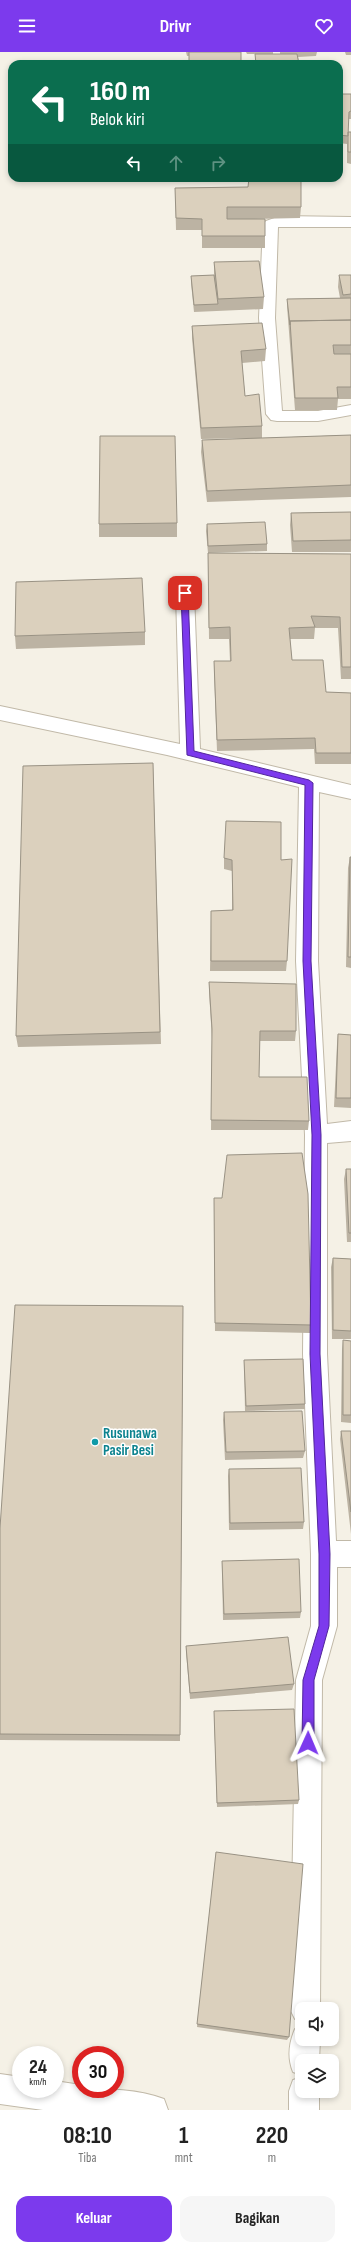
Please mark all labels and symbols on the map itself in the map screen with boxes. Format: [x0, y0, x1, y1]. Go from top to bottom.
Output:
pin [168, 576, 202, 610]
place label: Rusunawa Pasir Besi [103, 1424, 157, 1460]
marker: Rusunawa Pasir Besi [90, 1437, 100, 1447]
position arrow [287, 1722, 329, 1764]
speed limit sign: 30 [72, 2046, 124, 2098]

